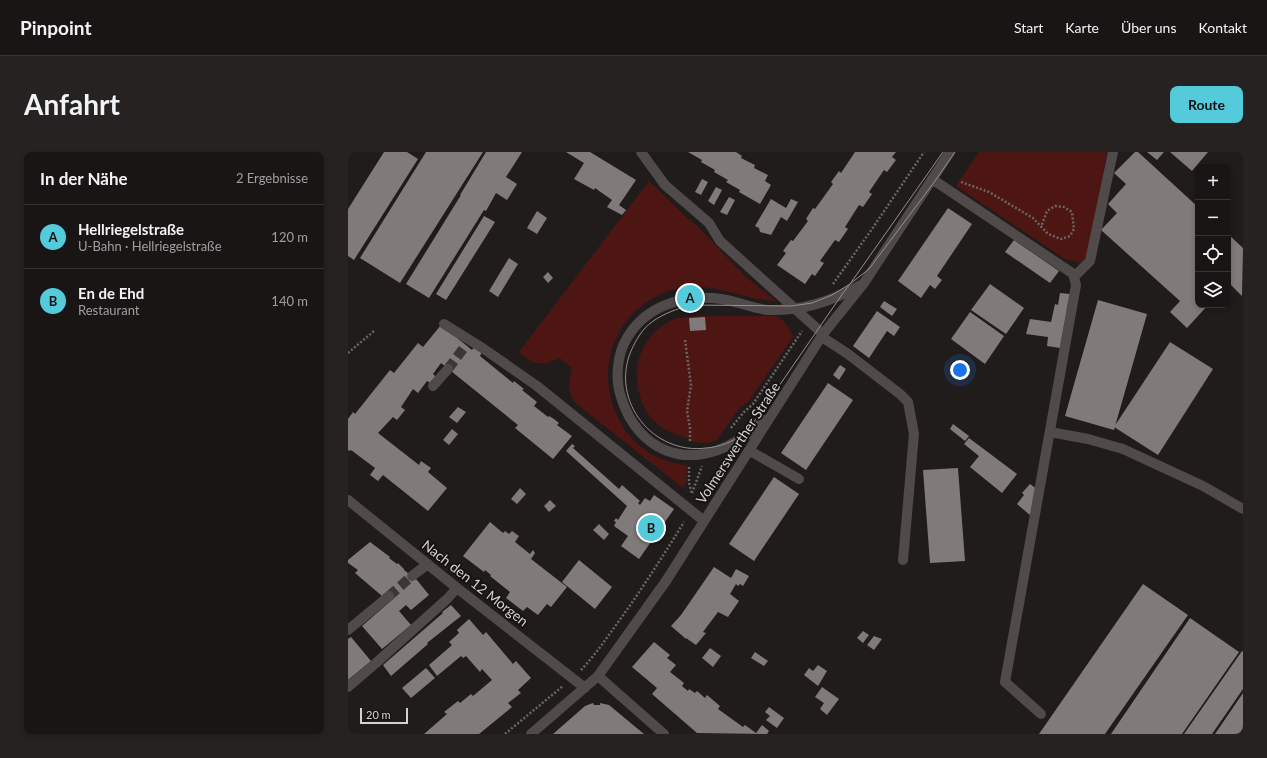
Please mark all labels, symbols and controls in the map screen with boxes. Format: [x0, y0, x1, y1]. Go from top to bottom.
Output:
text: Pinpoint [20, 16, 91, 39]
text: Start [1014, 19, 1043, 36]
text: Karte [1065, 19, 1099, 36]
text: Über uns [1121, 19, 1176, 36]
text: Kontakt [1198, 19, 1247, 36]
button: Route [1170, 86, 1243, 123]
text: Anfahrt [24, 87, 120, 121]
map controls [1195, 164, 1231, 308]
button: + [1195, 164, 1231, 200]
text: In der Nähe [40, 168, 128, 189]
text: 2 Ergebnisse [236, 170, 308, 186]
button: − [1195, 200, 1231, 236]
text: Hellriegelstraße [78, 220, 184, 238]
text: A [48, 229, 58, 245]
text: 120 m [271, 229, 308, 245]
button: locate [1195, 236, 1231, 272]
text: U-Bahn · Hellriegelstraße [78, 238, 222, 254]
button: layers [1195, 272, 1231, 308]
pin: A [677, 283, 703, 313]
text: En de Ehd [78, 284, 144, 302]
text: B [49, 293, 57, 309]
text: 140 m [271, 293, 308, 309]
text: Restaurant [78, 302, 140, 318]
your location [950, 360, 970, 380]
street label: Volmerswerther Straße [692, 379, 783, 507]
pin: B [638, 513, 664, 543]
street label: Nach den 12 Morgen [419, 536, 532, 629]
scale bar [360, 706, 408, 725]
text: 20 m [366, 708, 391, 721]

